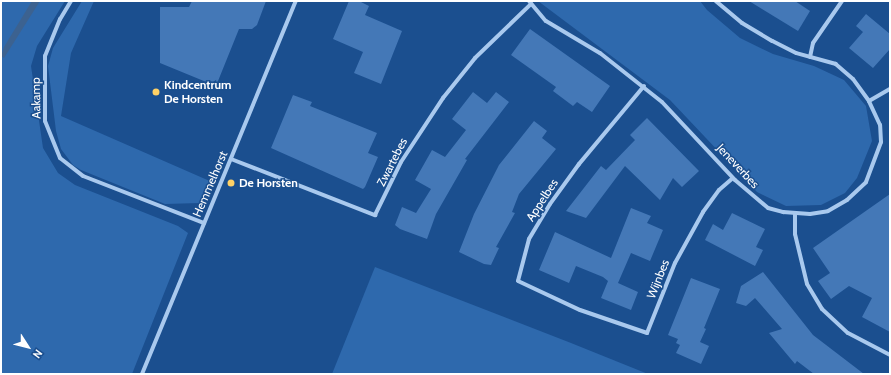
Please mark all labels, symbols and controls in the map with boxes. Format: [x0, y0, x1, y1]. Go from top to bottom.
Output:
street label: Aakamp [28, 77, 44, 119]
place label: Kindcentrum De Horsten [164, 78, 231, 106]
marker: Kindcentrum De Horsten [151, 87, 161, 97]
street label: Zwartebes [374, 135, 410, 189]
street label: Jeneverbes [714, 141, 762, 191]
street label: Hemmelhorst [190, 149, 230, 219]
place label: De Horsten [239, 176, 298, 190]
street label: Appelbes [523, 176, 561, 224]
marker: De Horsten [226, 178, 236, 188]
street label: Wijnbes [644, 257, 672, 301]
north arrow [8, 327, 48, 367]
text: N [30, 347, 46, 361]

